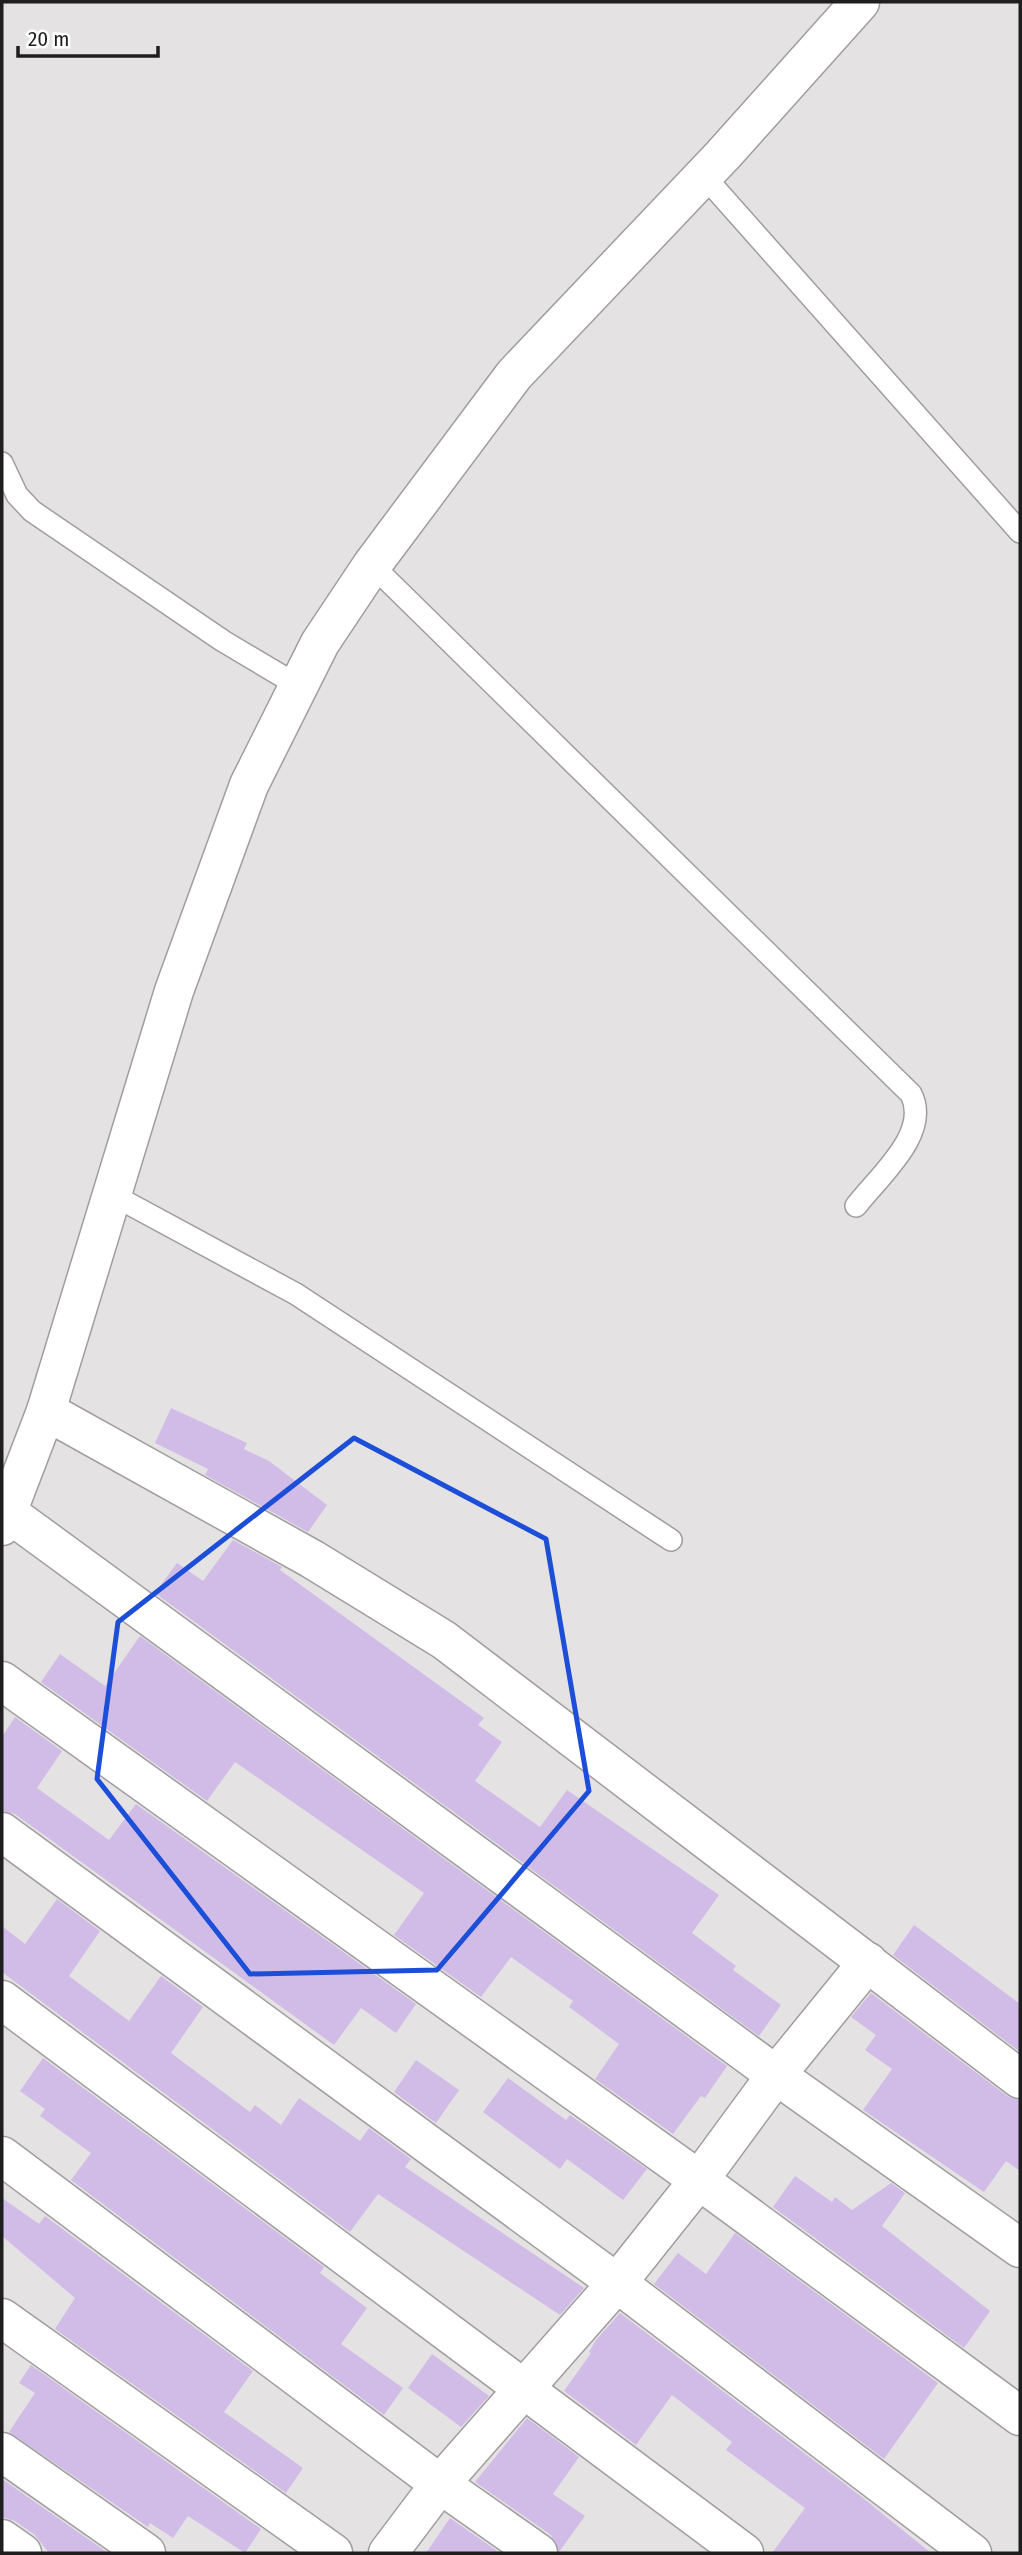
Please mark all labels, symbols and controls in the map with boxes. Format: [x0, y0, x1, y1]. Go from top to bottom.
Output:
scale bar [18, 14, 158, 58]
text: 20 m [28, 26, 69, 52]

